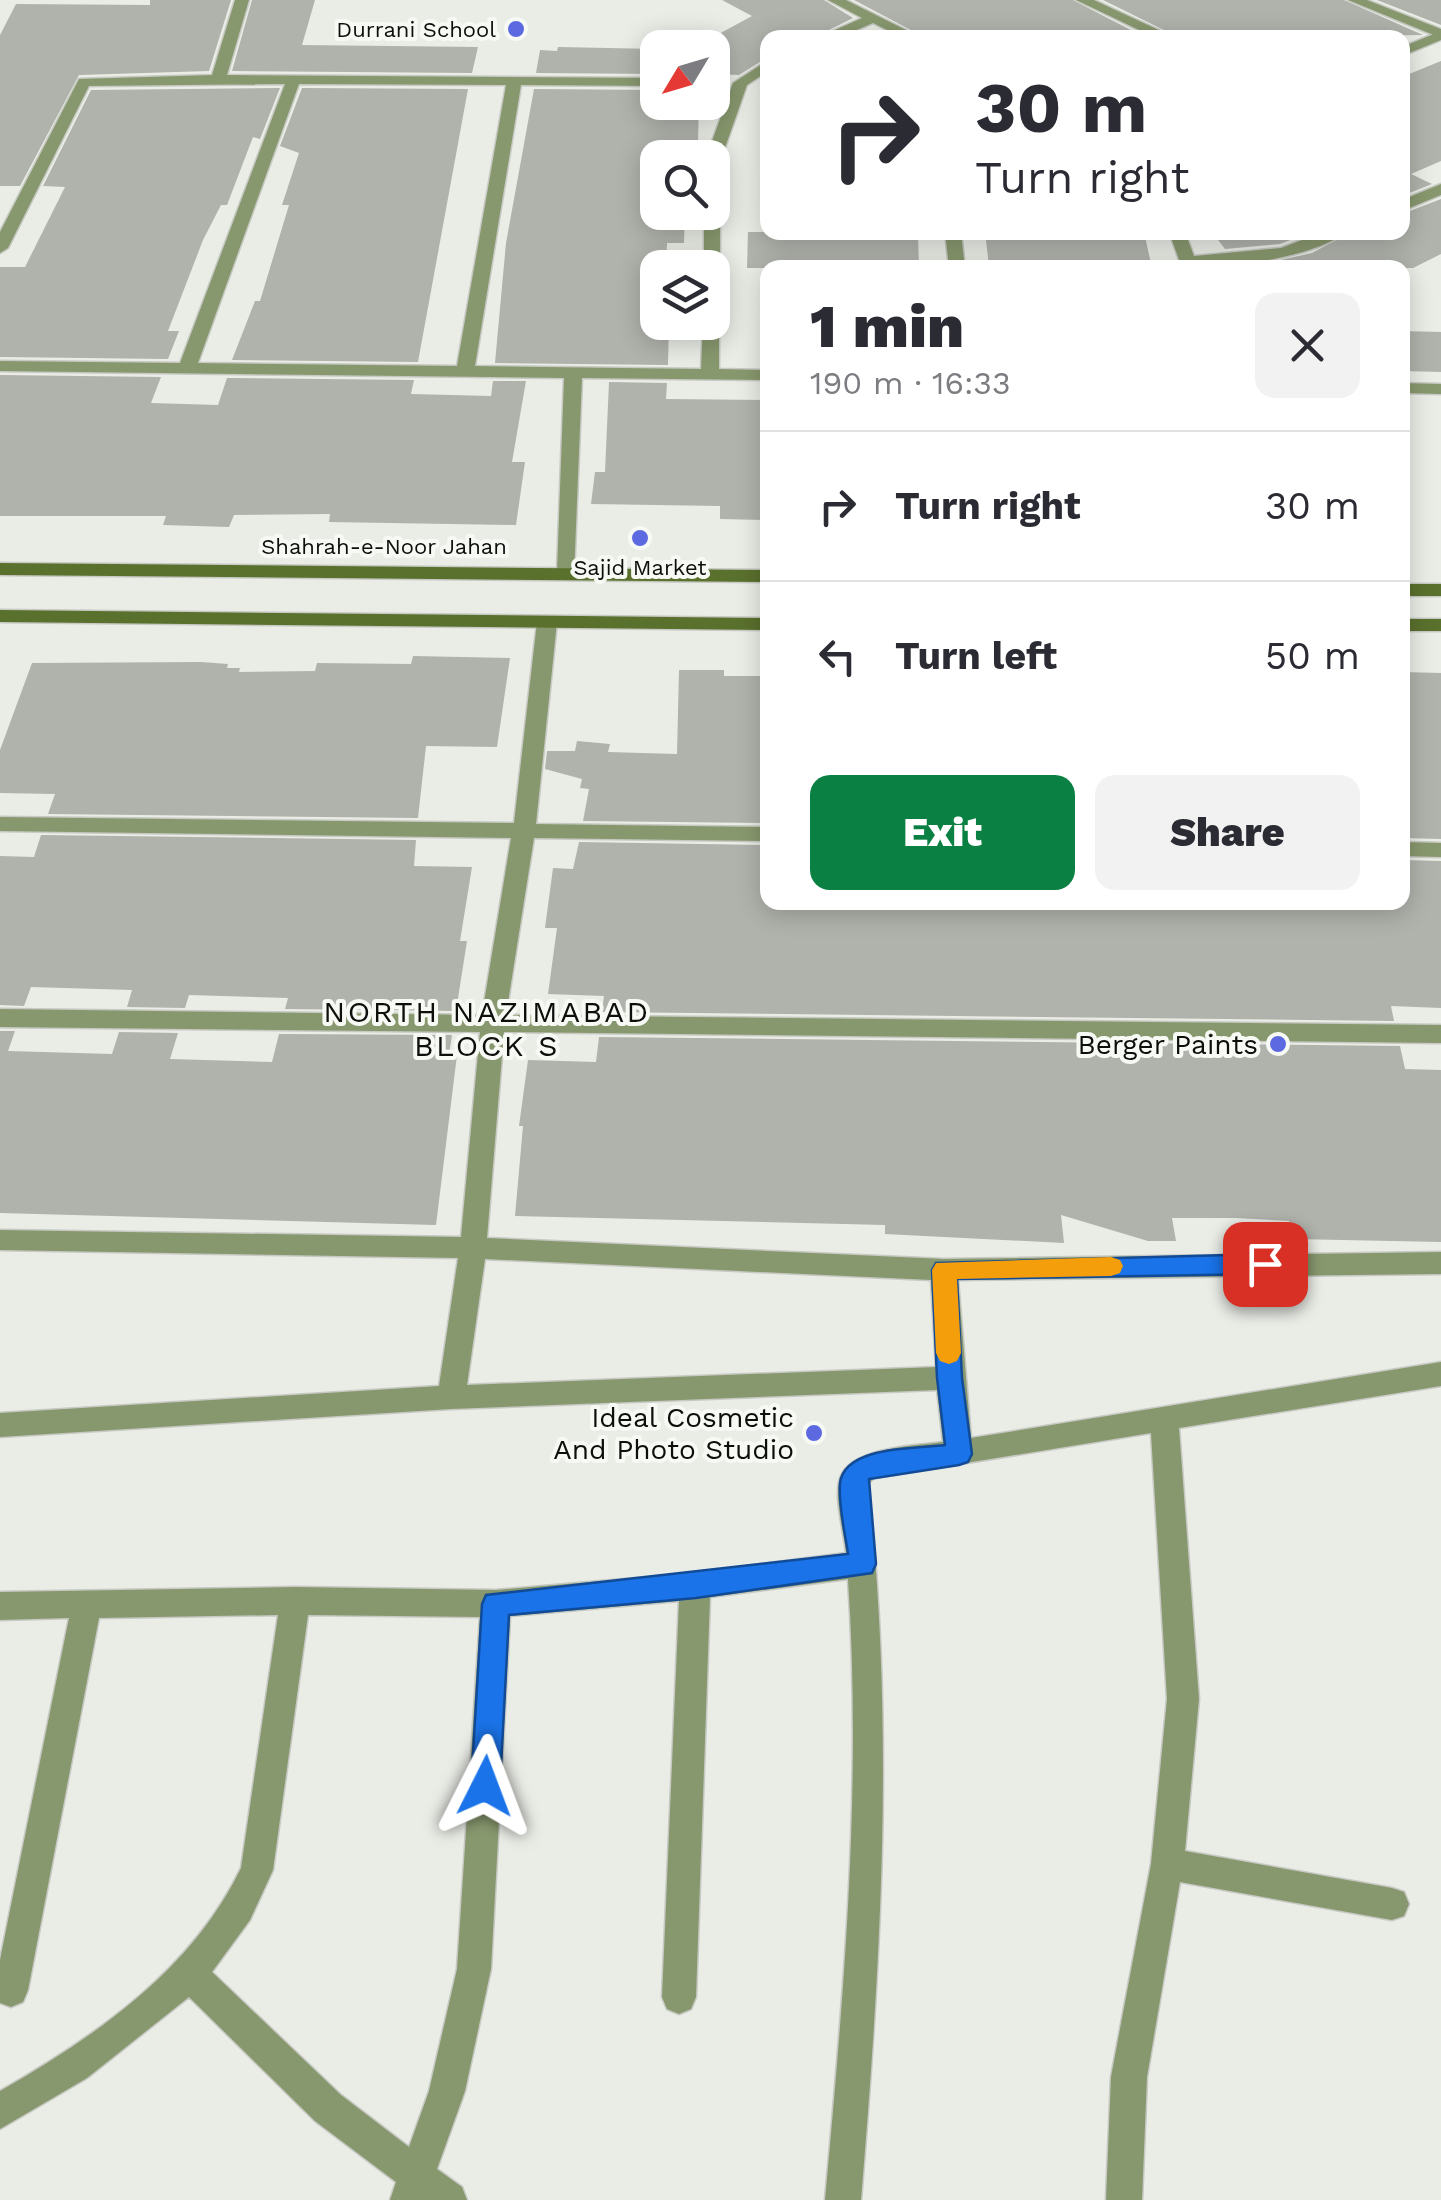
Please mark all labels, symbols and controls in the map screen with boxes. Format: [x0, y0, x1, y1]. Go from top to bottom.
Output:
place label: Durrani School [336, 17, 496, 42]
marker: Durrani School [505, 18, 527, 40]
north arrow [640, 30, 730, 120]
map controls [640, 30, 730, 340]
text: 30 m [975, 67, 1147, 149]
icon: right [810, 70, 940, 200]
button: search [640, 140, 730, 230]
text: Turn right [975, 151, 1189, 204]
button: layers [640, 250, 730, 340]
text: 1 min [810, 291, 964, 362]
button: close [1255, 293, 1360, 398]
text: 190 m · 16:33 [810, 364, 1011, 402]
icon: right [810, 479, 865, 534]
text: Turn right [895, 484, 1081, 528]
text: 30 m [1265, 484, 1360, 528]
marker: Sajid Market [629, 527, 651, 549]
street label: Shahrah-e-Noor Jahan [261, 534, 507, 559]
place label: Sajid Market [573, 555, 707, 580]
icon: left [810, 629, 865, 684]
text: Turn left [895, 634, 1057, 678]
text: 50 m [1265, 634, 1360, 678]
button: Exit [810, 775, 1075, 890]
button: Share [1095, 775, 1360, 890]
district label: NORTH NAZIMABAD BLOCK S [323, 994, 651, 1063]
place label: Berger Paints [1077, 1028, 1258, 1061]
marker: Berger Paints [1267, 1033, 1289, 1055]
pin [1223, 1222, 1308, 1307]
icon: arrive [1238, 1237, 1293, 1292]
place label: Ideal Cosmetic And Photo Studio [553, 1401, 794, 1466]
marker: Ideal Cosmetic And Photo Studio [803, 1422, 825, 1444]
position arrow [433, 1734, 537, 1838]

